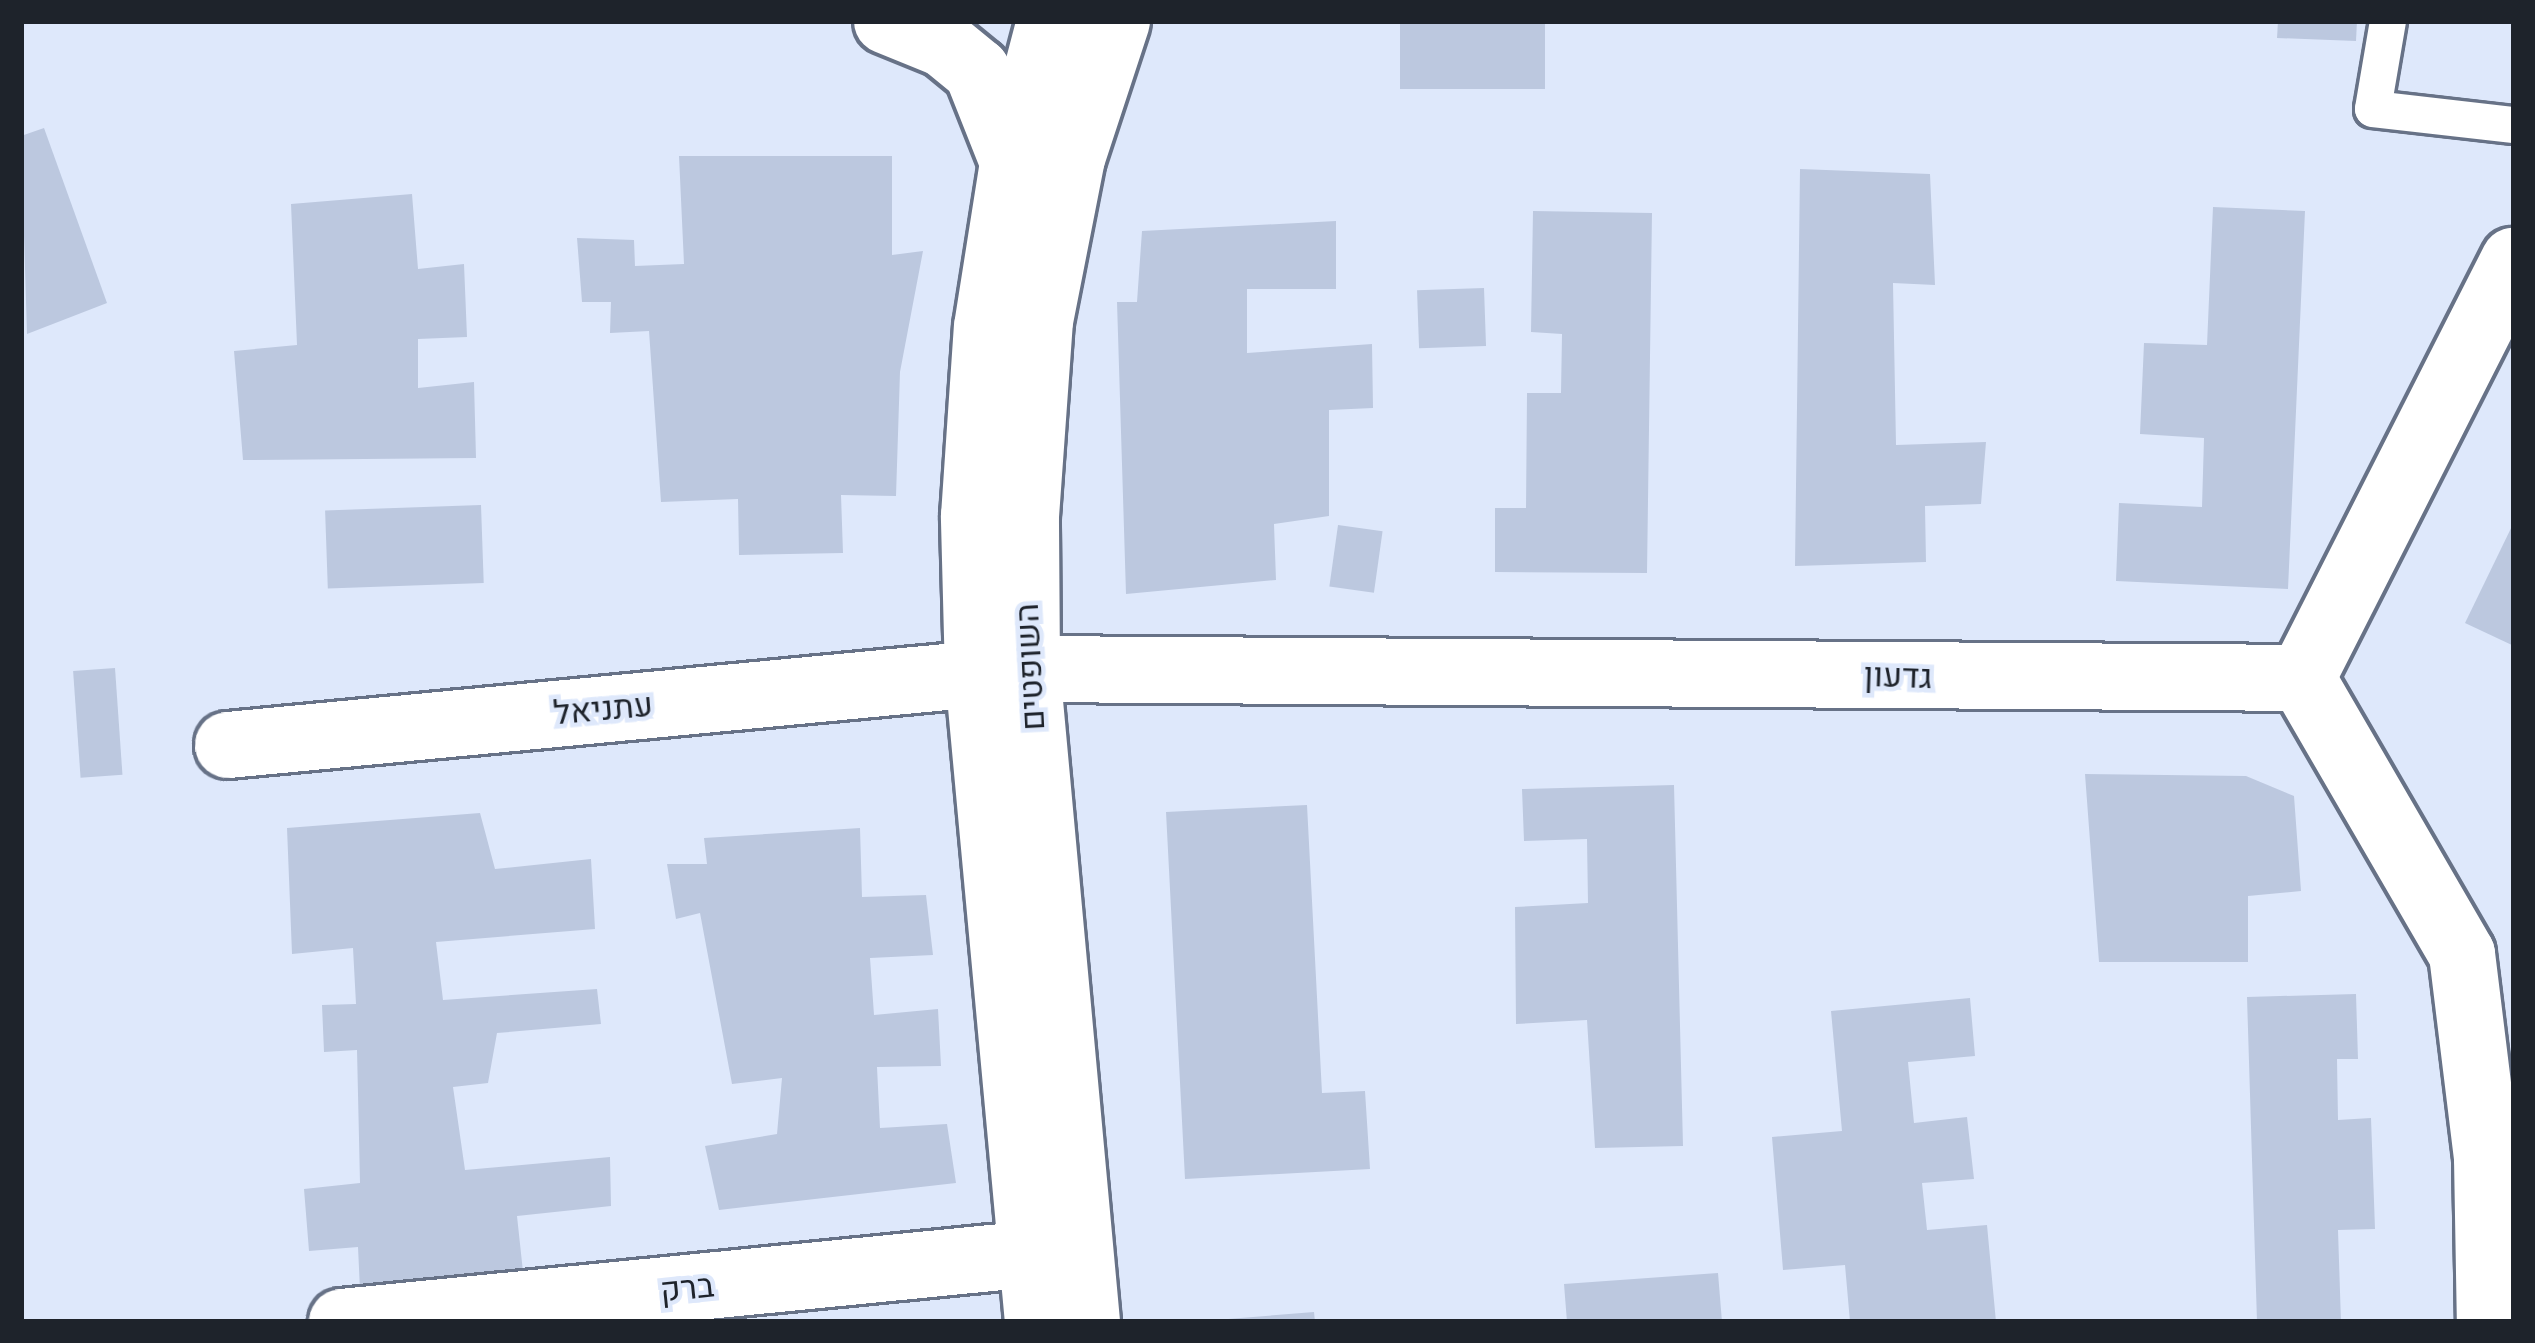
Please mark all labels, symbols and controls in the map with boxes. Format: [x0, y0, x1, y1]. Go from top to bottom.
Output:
street label: השופטים [1007, 602, 1053, 732]
street label: גדעון [1863, 655, 1933, 697]
street label: עתניאל [552, 685, 654, 733]
street label: ברק [658, 1265, 716, 1311]

